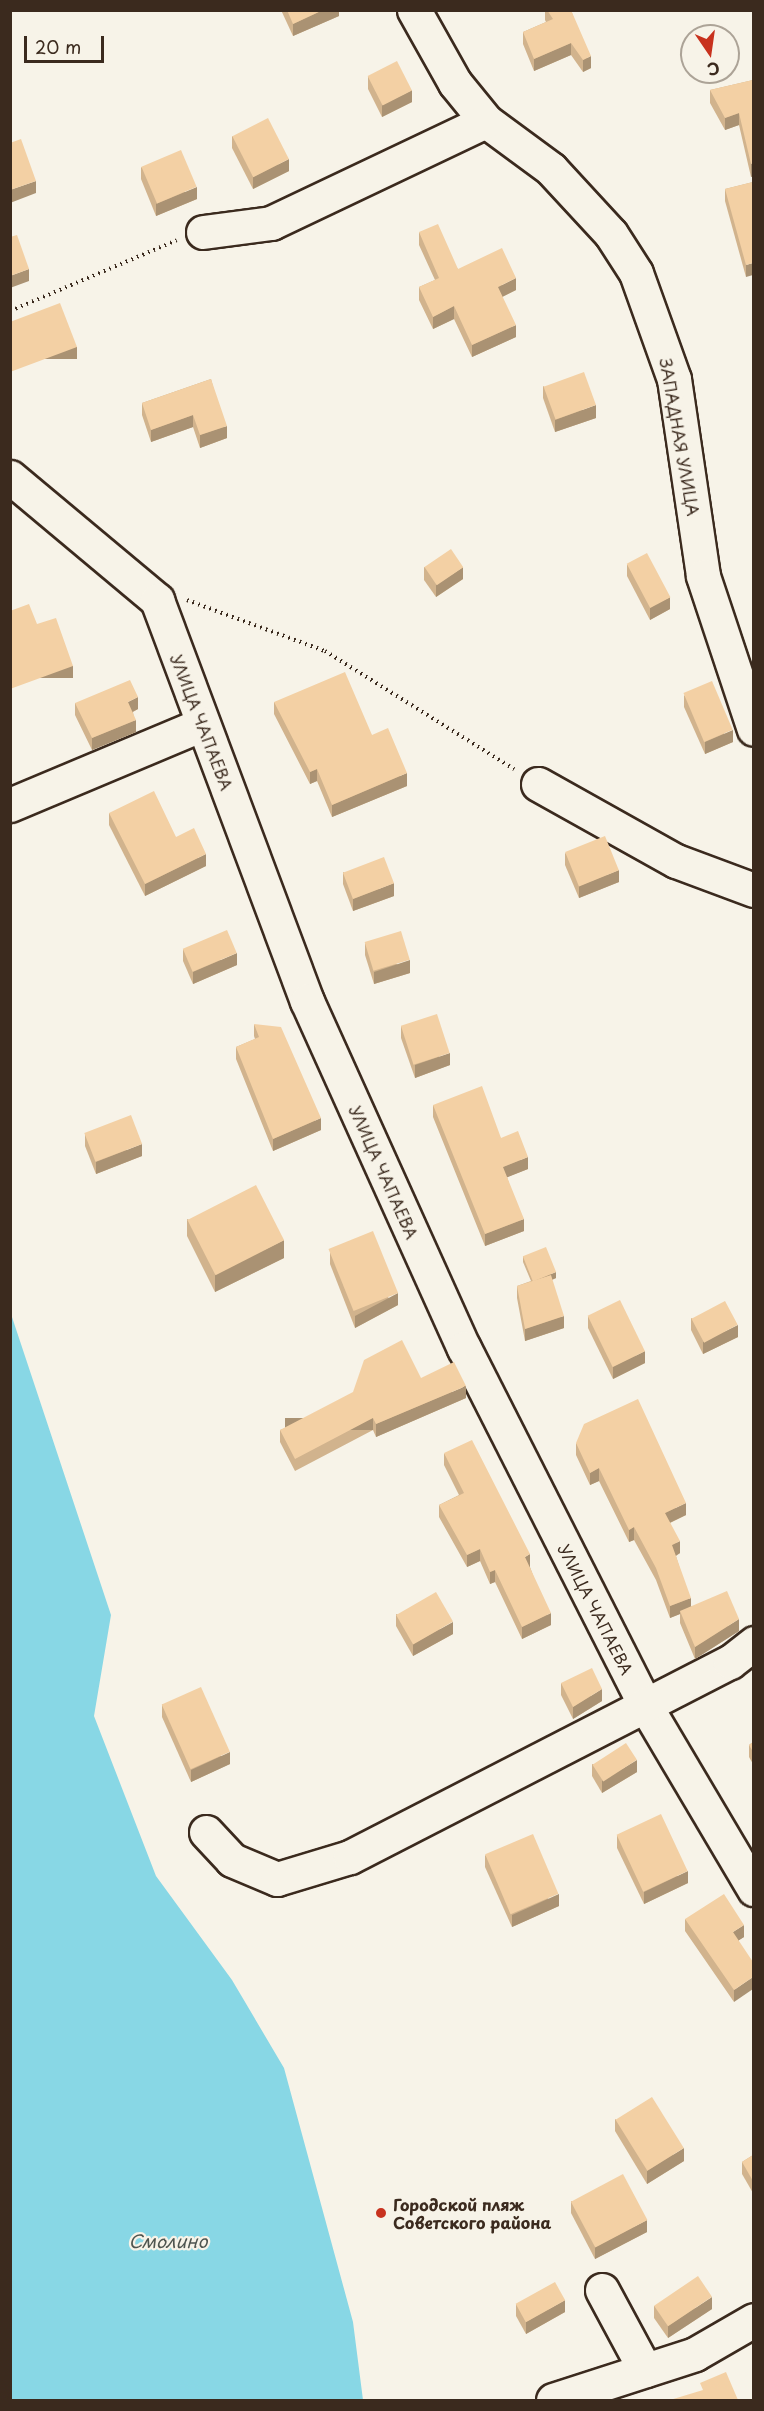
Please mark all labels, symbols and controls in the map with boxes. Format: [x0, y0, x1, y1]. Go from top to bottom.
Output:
scale bar [27, 24, 106, 62]
north arrow [680, 24, 740, 84]
text: 20 m [35, 33, 81, 60]
text: С [705, 57, 722, 83]
street label: ЗАПАДНАЯ УЛИЦА [657, 357, 703, 517]
street label: УЛИЦА ЧАПАЕВА [167, 650, 237, 794]
street label: УЛИЦА ЧАПАЕВА [346, 1101, 422, 1243]
street label: УЛИЦА ЧАПАЕВА [554, 1540, 638, 1678]
place label: Городской пляж Советского района [393, 2194, 552, 2232]
marker: Городской пляж Советского района [374, 2206, 388, 2220]
water label: Смолино [128, 2230, 208, 2252]

